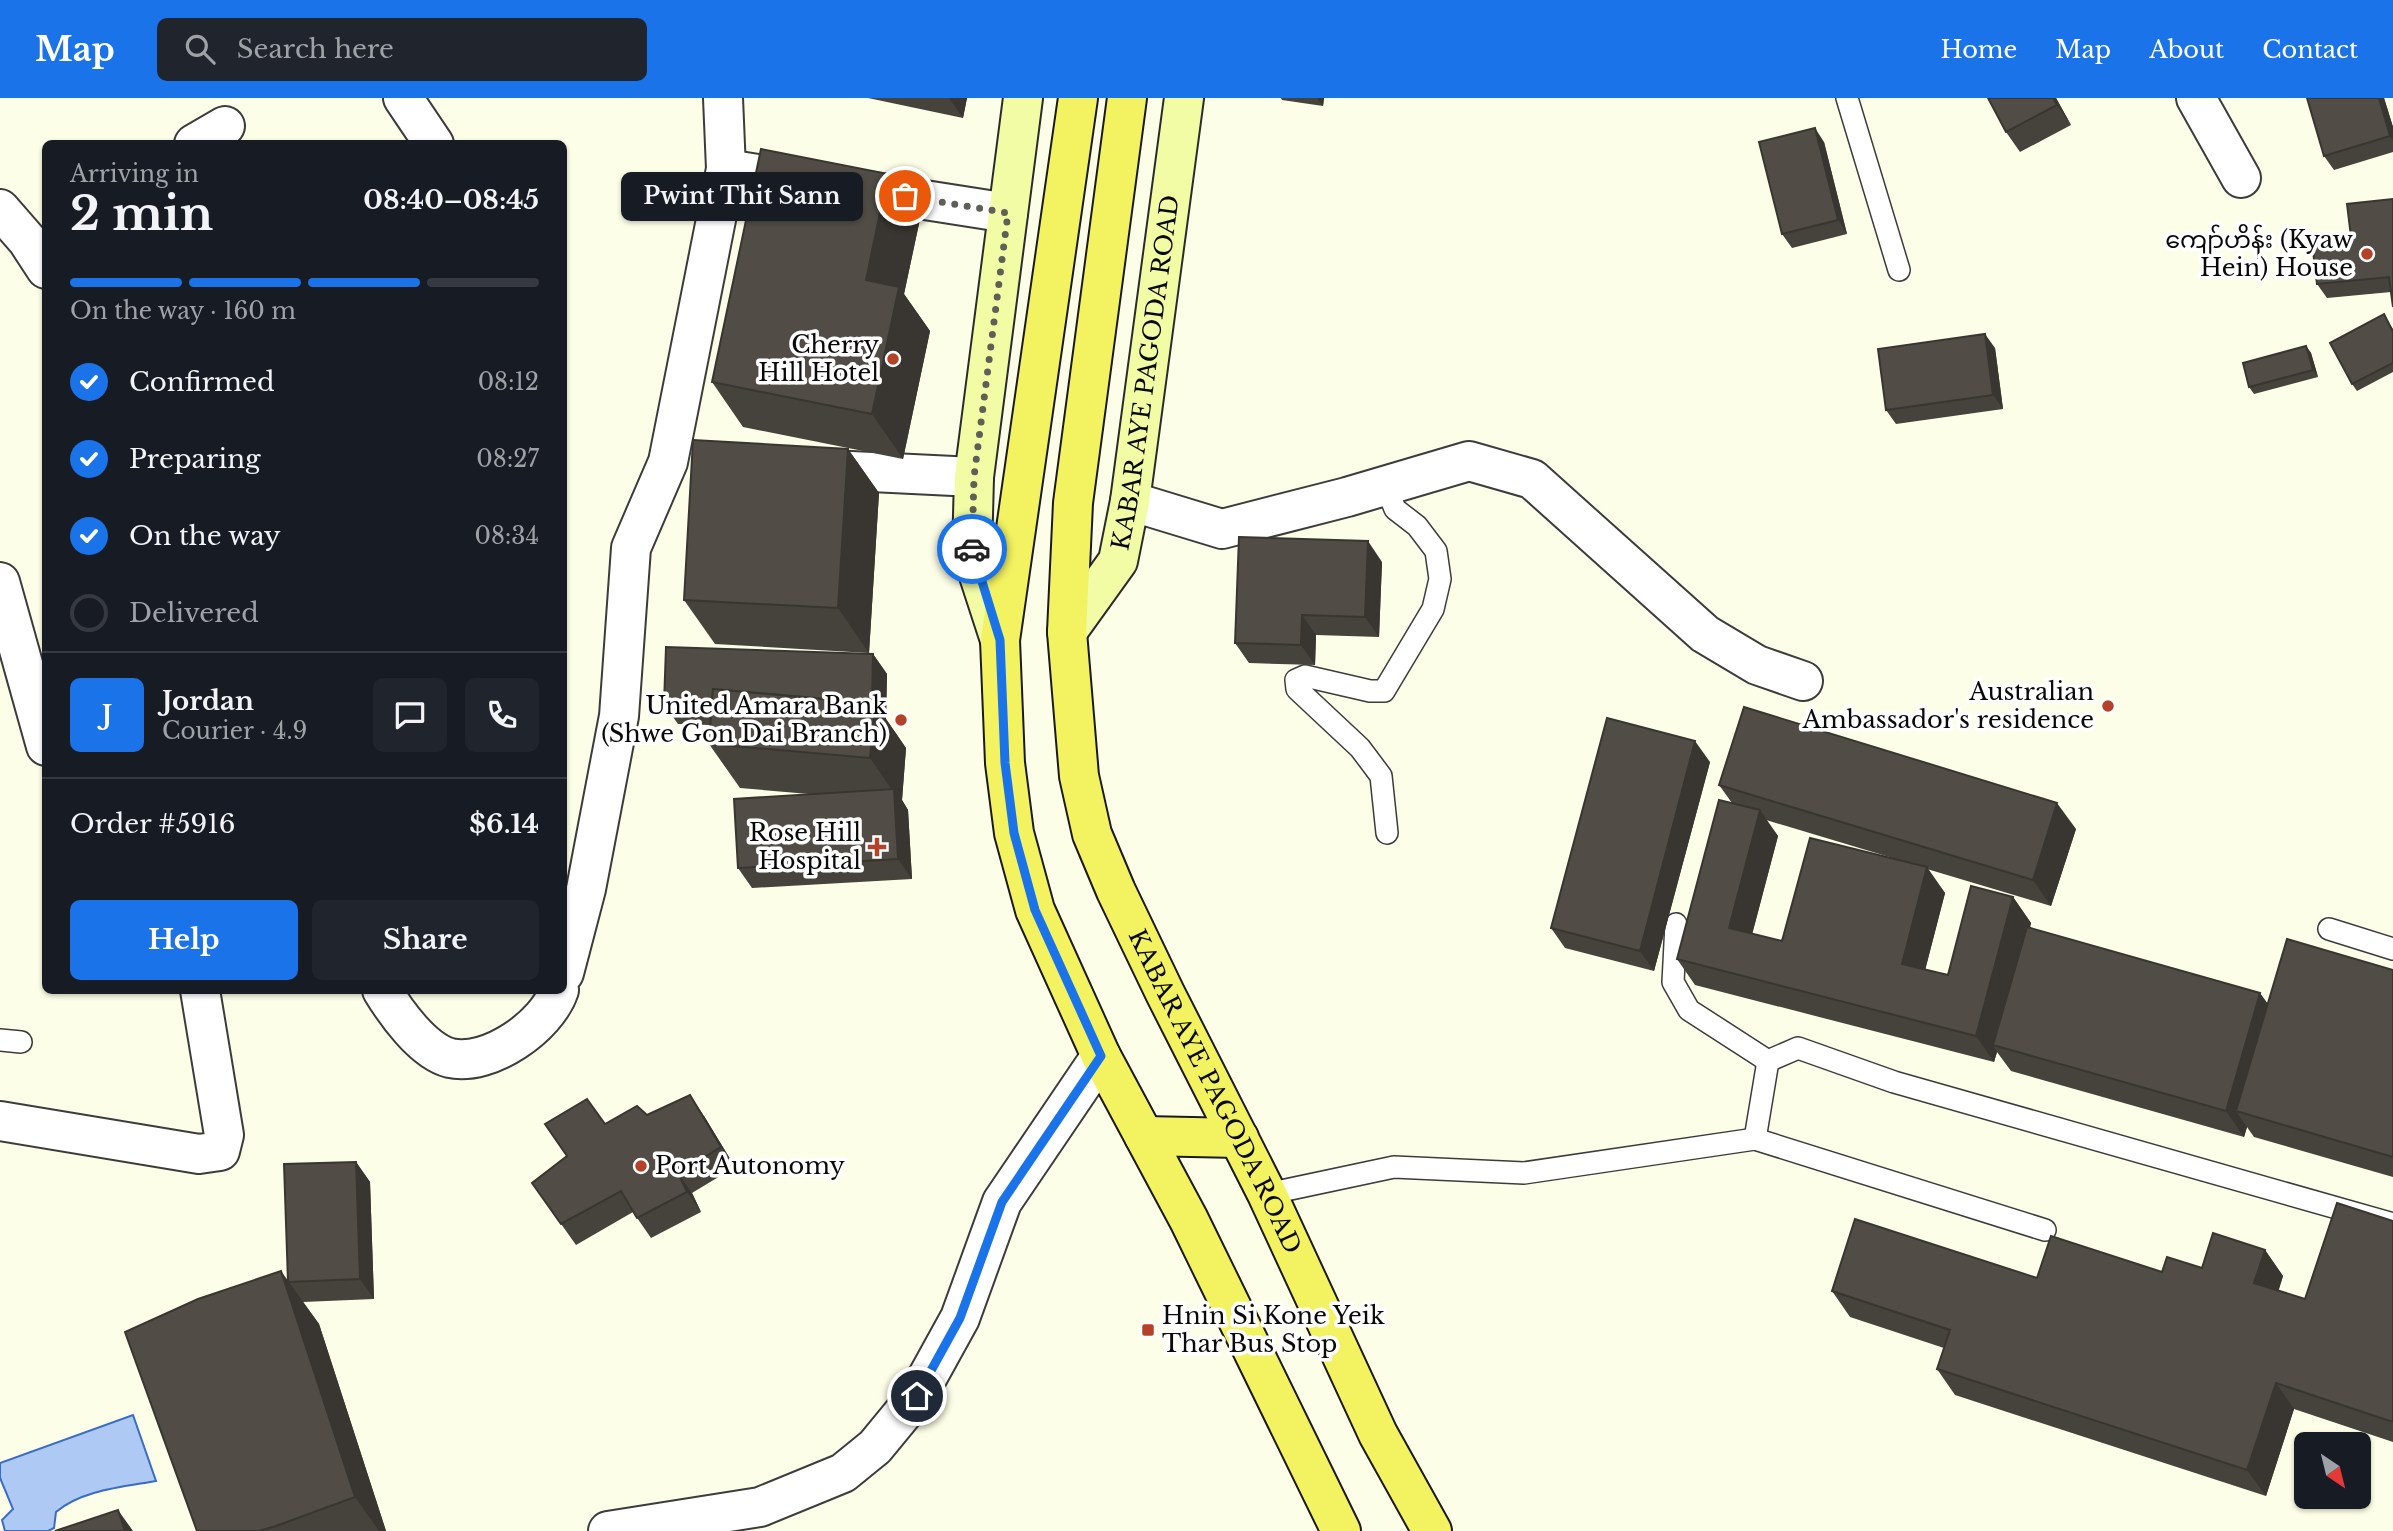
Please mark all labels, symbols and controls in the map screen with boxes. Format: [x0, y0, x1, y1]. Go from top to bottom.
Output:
search box [157, 18, 647, 81]
text: Map [35, 29, 115, 70]
icon: search [181, 30, 219, 68]
text: Search here [237, 33, 394, 65]
text: Home [1941, 35, 2017, 64]
text: Map [2055, 35, 2111, 64]
text: About [2149, 35, 2224, 64]
text: Contact [2262, 35, 2358, 64]
text: Arriving in [70, 160, 199, 188]
pin [875, 166, 935, 226]
callout: Pwint Thit Sann [622, 172, 863, 220]
icon: bag [886, 177, 924, 215]
text: Pwint Thit Sann [644, 182, 840, 210]
text: 08:40–08:45 [363, 184, 539, 216]
text: 2 min [70, 185, 213, 242]
street label: KABAR AYE PAGODA ROAD [1106, 193, 1185, 553]
place label: ကျော်ဟိန်း (Kyaw Hein) House [2165, 224, 2354, 282]
marker: ကျော်ဟိန်း (Kyaw Hein) House [2359, 246, 2375, 262]
text: On the way · 160 m [70, 297, 296, 325]
place label: Cherry Hill Hotel [758, 330, 880, 387]
marker: Cherry Hill Hotel [885, 351, 901, 367]
icon: check [70, 363, 108, 401]
text: Confirmed [129, 366, 274, 398]
text: 08:12 [478, 368, 539, 396]
icon: check [70, 440, 108, 478]
text: Preparing [129, 443, 261, 475]
text: 08:27 [476, 445, 539, 473]
courier [937, 514, 1007, 584]
icon: check [70, 517, 108, 555]
text: On the way [129, 520, 281, 552]
text: 08:34 [474, 522, 539, 550]
icon: car [953, 530, 991, 568]
text: Delivered [129, 597, 259, 629]
place label: Australian Ambassador's residence [1802, 677, 2094, 734]
button: chat [373, 678, 447, 752]
button: phone [465, 678, 539, 752]
text: Jordan [162, 685, 254, 717]
place label: United Amara Bank (Shwe Gon Dai Branch) [601, 691, 887, 748]
marker: Australian Ambassador's residence [2100, 698, 2116, 714]
text: J [102, 699, 112, 731]
marker: United Amara Bank (Shwe Gon Dai Branch) [893, 712, 909, 728]
text: Courier · 4.9 [162, 717, 307, 745]
text: Order #5916 [70, 808, 236, 840]
text: $6.14 [469, 808, 539, 840]
place label: Rose Hill Hospital [749, 818, 861, 875]
marker: Rose Hill Hospital [867, 837, 887, 857]
button: Help [70, 900, 298, 980]
button: Share [312, 900, 539, 980]
street label: KABAR AYE PAGODA ROAD [1123, 924, 1308, 1258]
place label: Port Autonomy [655, 1151, 846, 1180]
marker: Port Autonomy [633, 1158, 649, 1174]
place label: Hnin Si Kone Yeik Thar Bus Stop [1162, 1301, 1385, 1358]
marker: Hnin Si Kone Yeik Thar Bus Stop [1140, 1322, 1156, 1338]
pin [887, 1366, 947, 1426]
icon: home [898, 1377, 936, 1415]
north arrow [2294, 1432, 2371, 1508]
map controls [2294, 1432, 2371, 1509]

